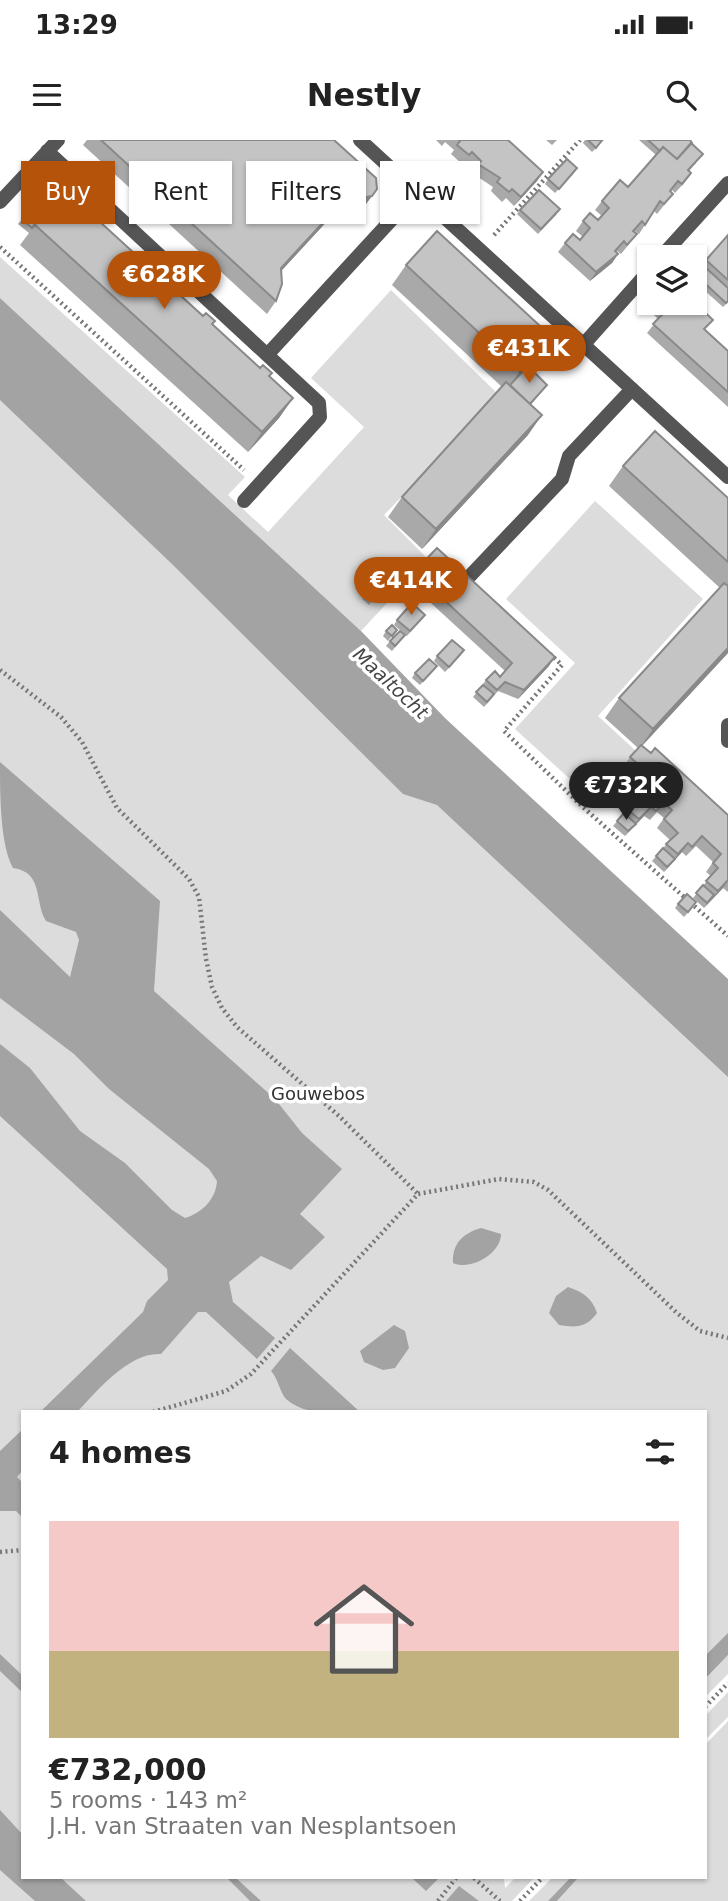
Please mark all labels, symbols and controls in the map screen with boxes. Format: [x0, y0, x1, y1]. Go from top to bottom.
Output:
text: 13:29 [35, 10, 118, 40]
icon: menu [28, 76, 66, 114]
text: Nestly [307, 76, 421, 114]
icon: search [662, 76, 700, 114]
chip: Buy [21, 161, 115, 224]
chip: Rent [129, 161, 232, 224]
chip: Filters [246, 161, 366, 224]
chip: New [380, 161, 480, 224]
map controls [637, 245, 707, 315]
button: layers [637, 245, 707, 315]
pin: €628K [115, 251, 213, 311]
text: €628K [123, 261, 205, 287]
pin: €431K [480, 326, 578, 385]
text: €431K [488, 335, 570, 361]
pin: €414K [362, 558, 460, 617]
text: €414K [370, 567, 452, 593]
water label: Maaltocht [349, 643, 434, 724]
pin: €732K [577, 762, 675, 822]
text: €732K [585, 772, 667, 798]
park label: Gouwebos [271, 1083, 365, 1104]
icon: filters [641, 1433, 679, 1471]
text: 4 homes [49, 1435, 192, 1470]
icon: home [301, 1566, 427, 1692]
text: €732,000 [49, 1752, 207, 1787]
text: 5 rooms · 143 m² [49, 1787, 247, 1813]
text: J.H. van Straaten van Nesplantsoen [49, 1813, 457, 1839]

